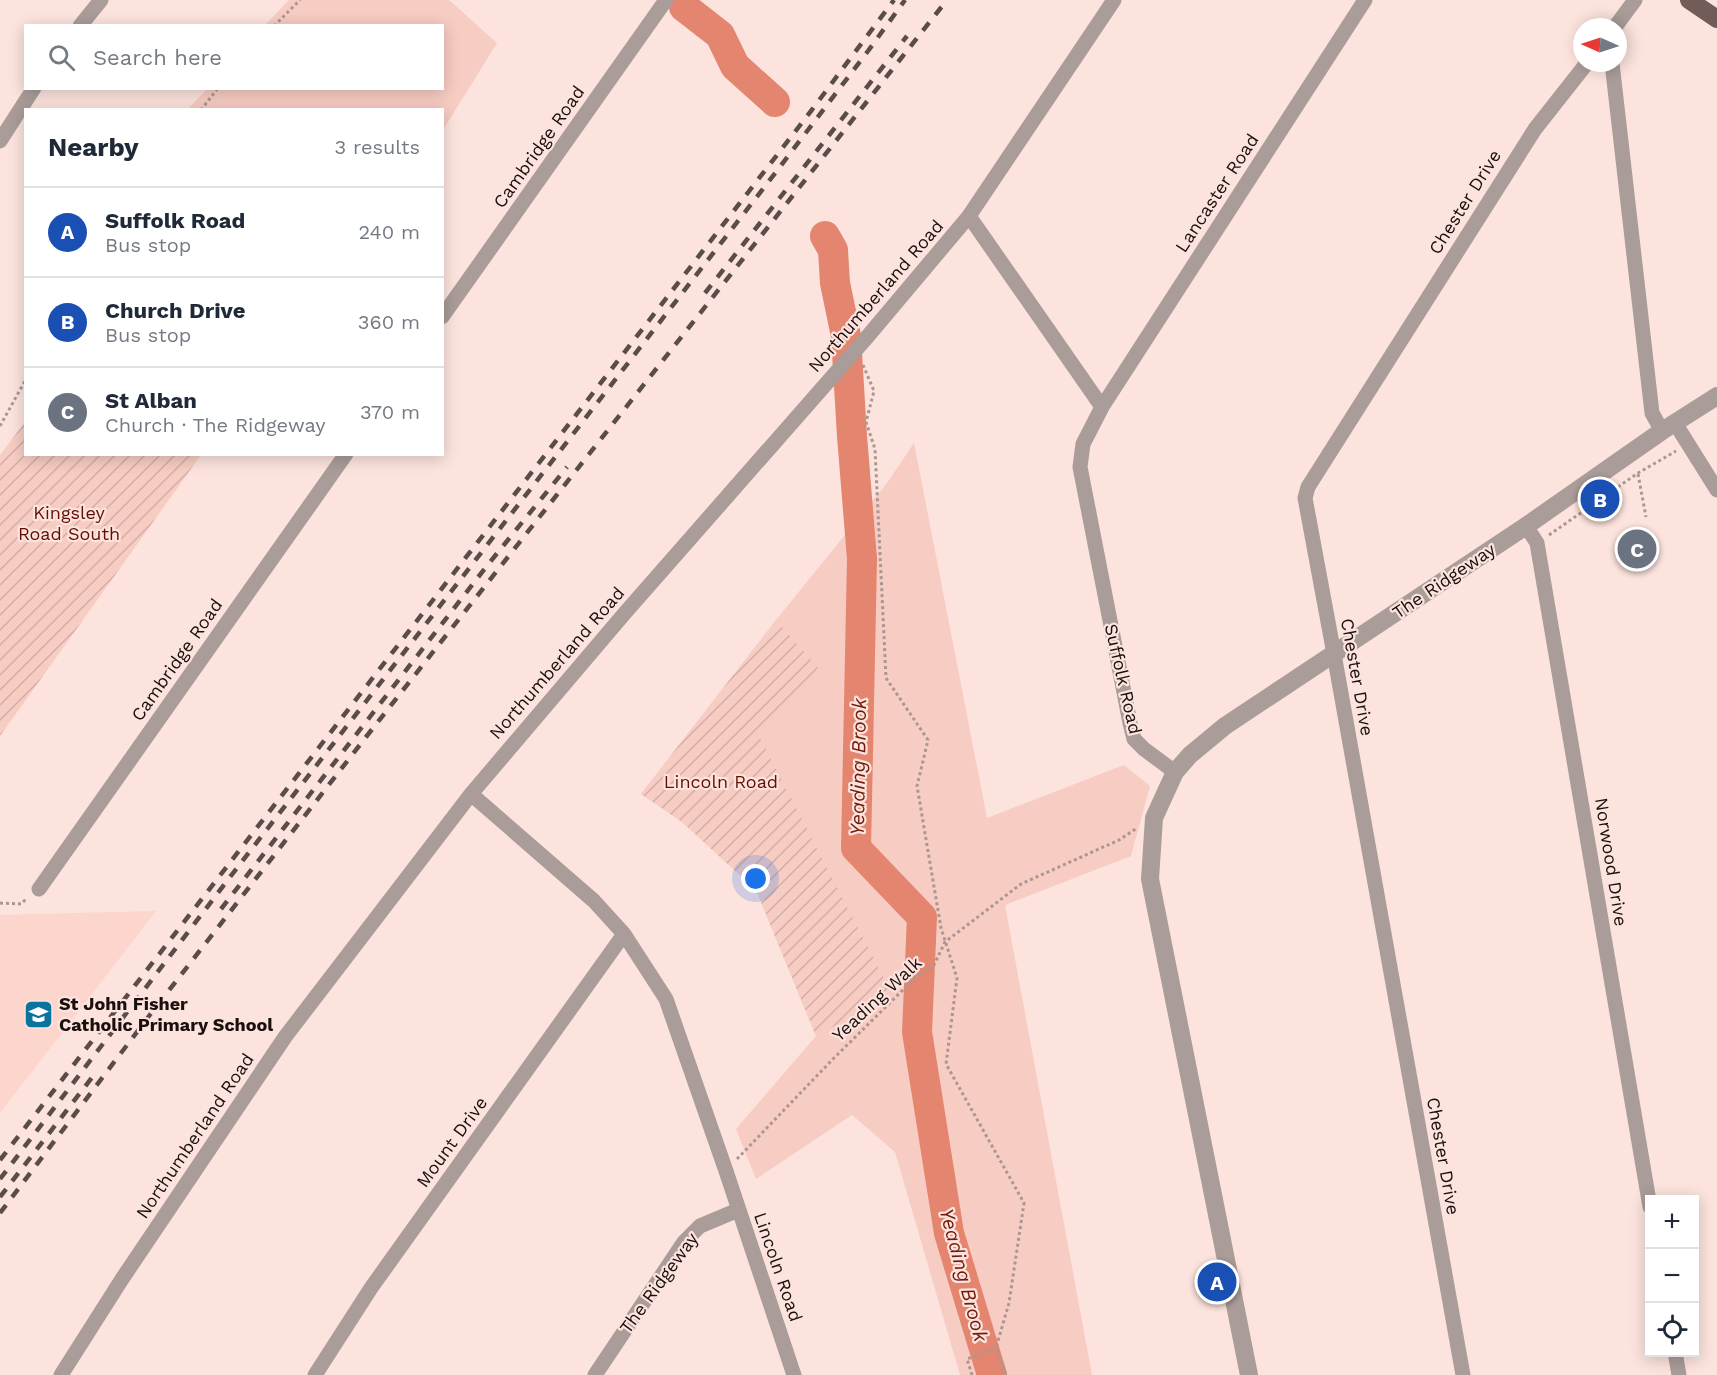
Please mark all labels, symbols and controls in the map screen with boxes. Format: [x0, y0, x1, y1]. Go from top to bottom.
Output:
north arrow [1573, 18, 1627, 72]
search box [24, 24, 444, 90]
icon: search [45, 41, 78, 74]
text: Search here [93, 45, 222, 70]
street label: Cambridge Road [489, 82, 589, 212]
street label: Lancaster Road [1171, 130, 1263, 256]
text: Nearby [48, 132, 139, 162]
text: 3 results [335, 135, 420, 159]
street label: Chester Drive [1424, 146, 1505, 258]
text: Suffolk Road [105, 208, 245, 233]
street label: Northumberland Road [804, 215, 947, 376]
text: A [61, 220, 74, 244]
text: 240 m [358, 220, 420, 244]
text: Bus stop [105, 233, 191, 257]
text: Church Drive [105, 298, 245, 323]
text: B [61, 310, 74, 334]
text: 360 m [358, 310, 420, 334]
text: Bus stop [105, 323, 191, 347]
text: St Alban [105, 388, 197, 413]
text: C [61, 400, 74, 424]
text: 370 m [360, 400, 420, 424]
text: Church · The Ridgeway [105, 413, 325, 437]
pin: B [1580, 476, 1620, 522]
park label: Kingsley Road South [18, 502, 120, 544]
pin: C [1618, 526, 1656, 572]
street label: The Ridgeway [1388, 538, 1500, 623]
street label: Northumberland Road [485, 582, 628, 743]
street label: Cambridge Road [127, 595, 227, 725]
street label: Chester Drive [1337, 616, 1378, 737]
street label: Suffolk Road [1101, 622, 1146, 736]
water label: Yeading Brook [845, 697, 871, 836]
park label: Lincoln Road [664, 771, 778, 792]
street label: Norwood Drive [1591, 796, 1632, 928]
your location [741, 864, 770, 893]
street label: Yeading Walk [828, 952, 926, 1045]
place label: St John Fisher Catholic Primary School [59, 993, 273, 1035]
school or university icon: St John Fisher Catholic Primary School [22, 998, 54, 1030]
street label: Northumberland Road [131, 1049, 258, 1222]
street label: Mount Drive [412, 1092, 491, 1191]
street label: Chester Drive [1423, 1095, 1464, 1216]
map controls [1645, 1195, 1699, 1357]
button: + [1645, 1195, 1699, 1249]
water label: Yeading Brook [935, 1206, 994, 1346]
street label: Lincoln Road [750, 1209, 807, 1324]
street label: The Ridgeway [615, 1228, 703, 1337]
button: − [1645, 1249, 1699, 1303]
pin: A [1198, 1260, 1236, 1304]
button: locate [1645, 1303, 1699, 1357]

